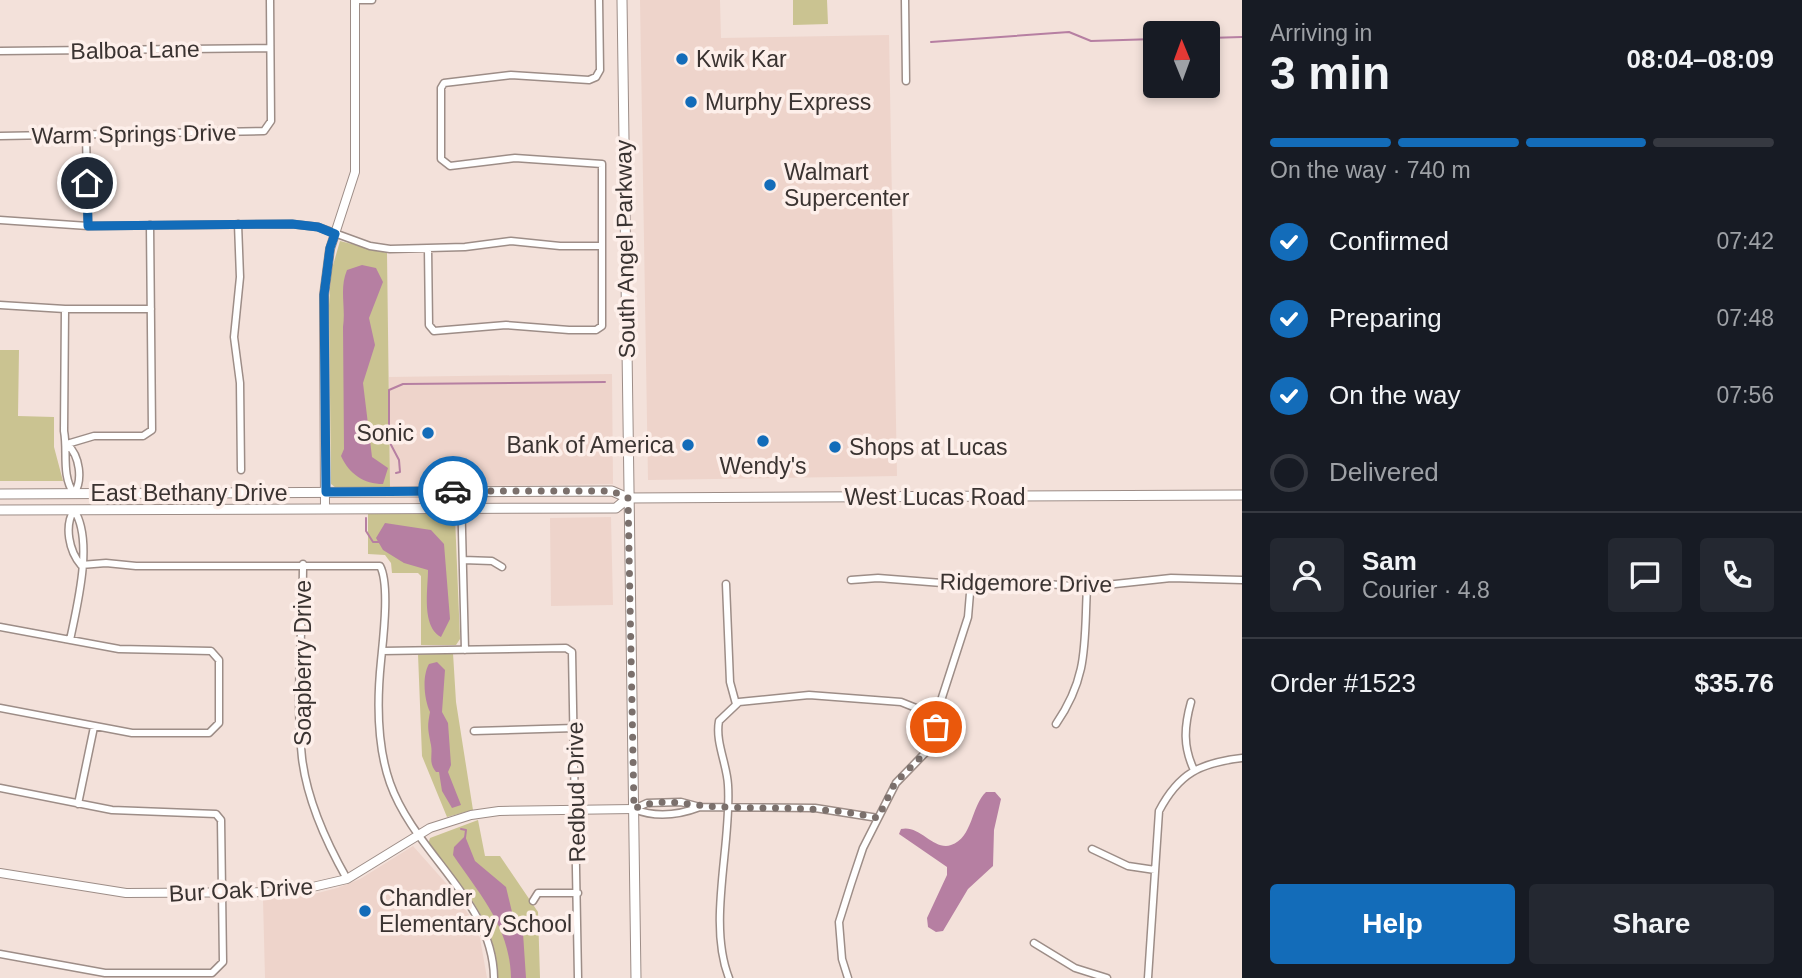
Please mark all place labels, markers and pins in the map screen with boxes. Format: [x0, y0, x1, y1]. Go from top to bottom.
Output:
place label: Kwik Kar [696, 46, 787, 72]
marker: Kwik Kar [674, 51, 690, 67]
place label: Murphy Express [705, 89, 871, 115]
marker: Murphy Express [683, 94, 699, 110]
pin [57, 153, 117, 213]
place label: Walmart Supercenter [784, 159, 910, 211]
marker: Walmart Supercenter [762, 177, 778, 193]
place label: Sonic [356, 420, 414, 446]
marker: Sonic [420, 425, 436, 441]
place label: Bank of America [507, 432, 674, 458]
marker: Wendy's [755, 433, 771, 449]
place label: Shops at Lucas [849, 434, 1008, 460]
marker: Bank of America [680, 437, 696, 453]
marker: Shops at Lucas [827, 439, 843, 455]
place label: Wendy's [719, 453, 807, 479]
pin [906, 697, 966, 757]
place label: Chandler Elementary School [379, 885, 572, 937]
marker: Chandler Elementary School [357, 903, 373, 919]

